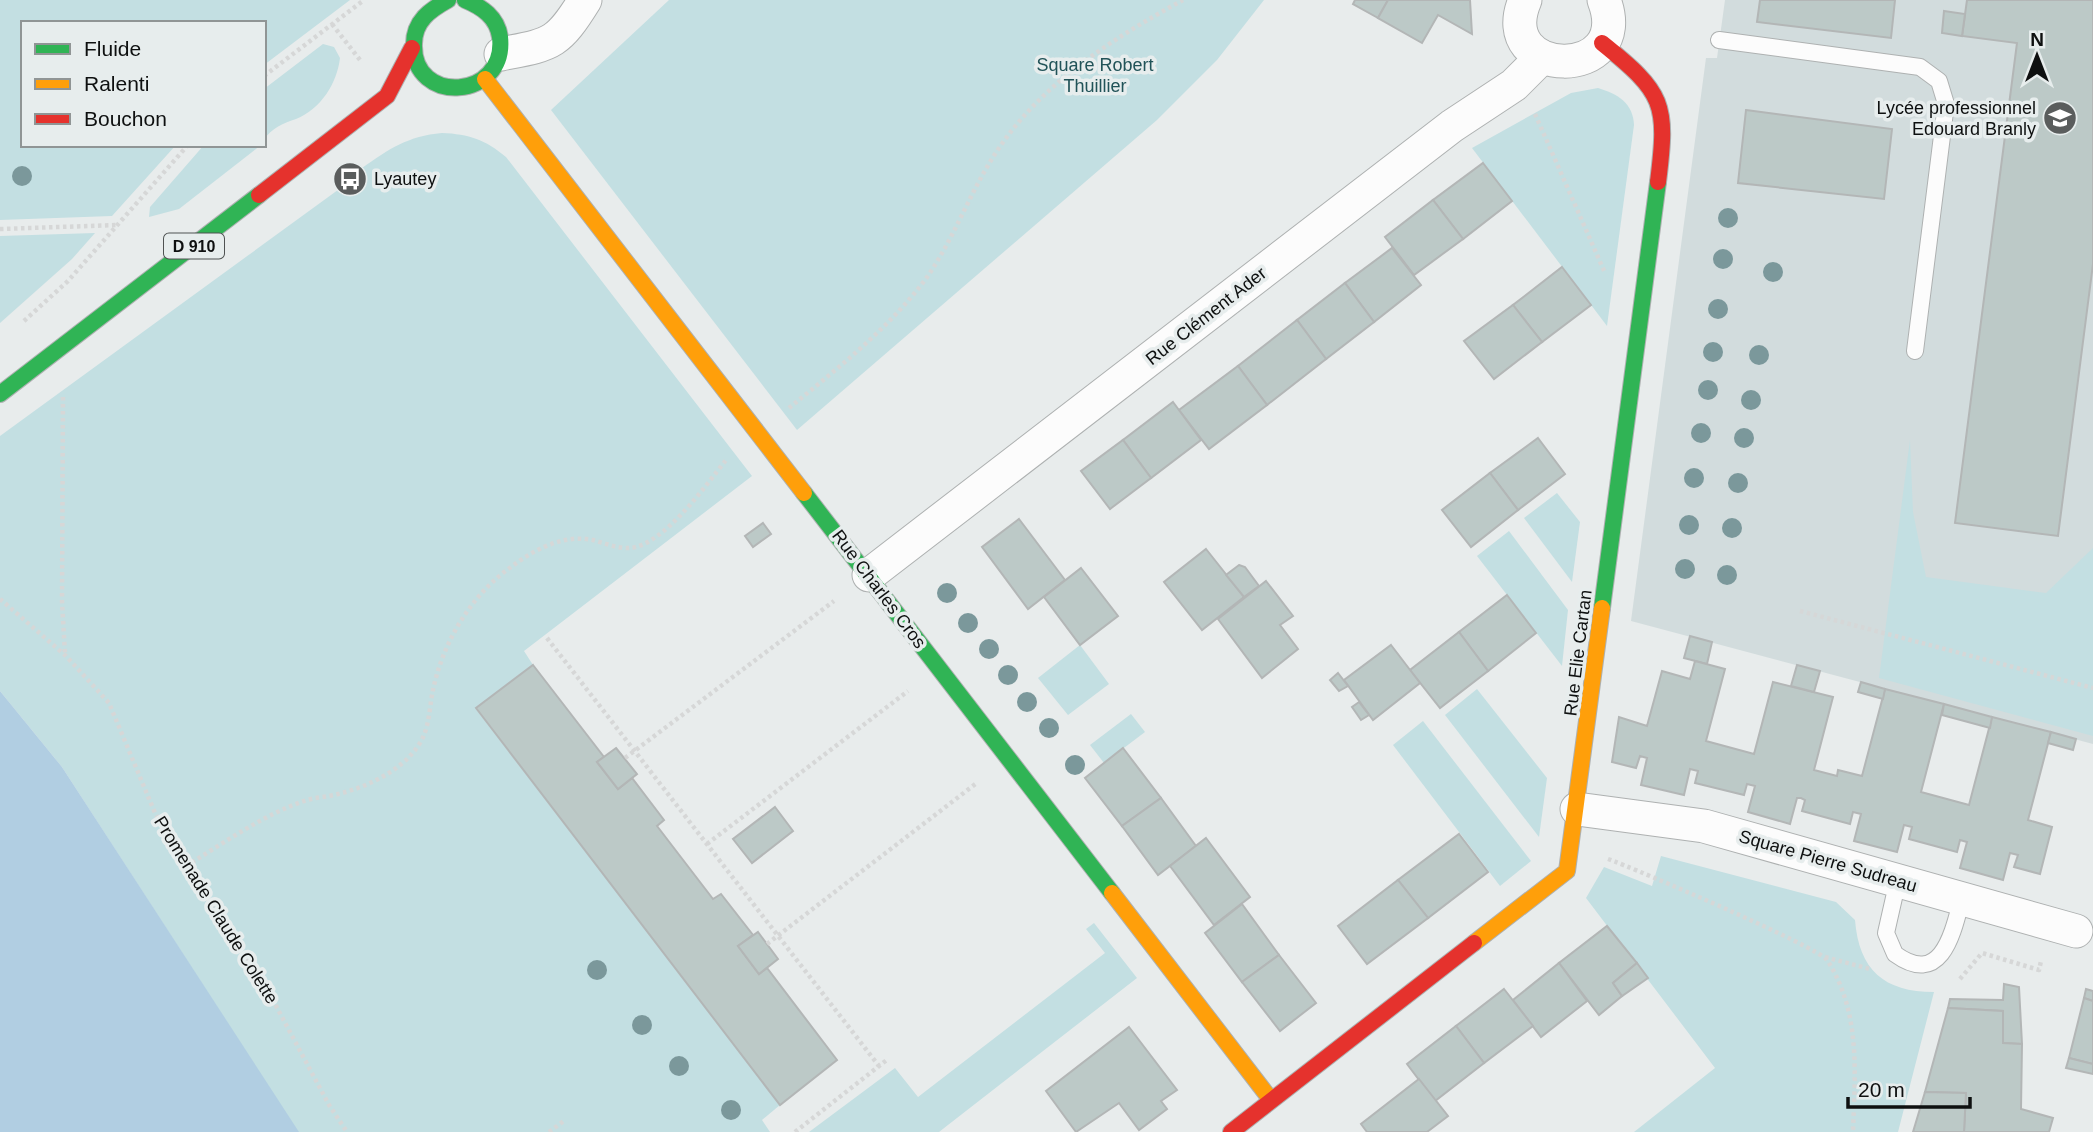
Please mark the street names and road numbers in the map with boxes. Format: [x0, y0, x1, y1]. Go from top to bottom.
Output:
road number: D 910 [164, 234, 224, 258]
street label: Rue Clément Ader [1142, 263, 1270, 369]
street label: Rue Charles Cros [828, 526, 930, 652]
street label: Rue Elie Cartan [1560, 589, 1596, 717]
street label: Promenade Claude Colette [150, 813, 282, 1007]
street label: Square Pierre Sudreau [1737, 826, 1919, 896]

